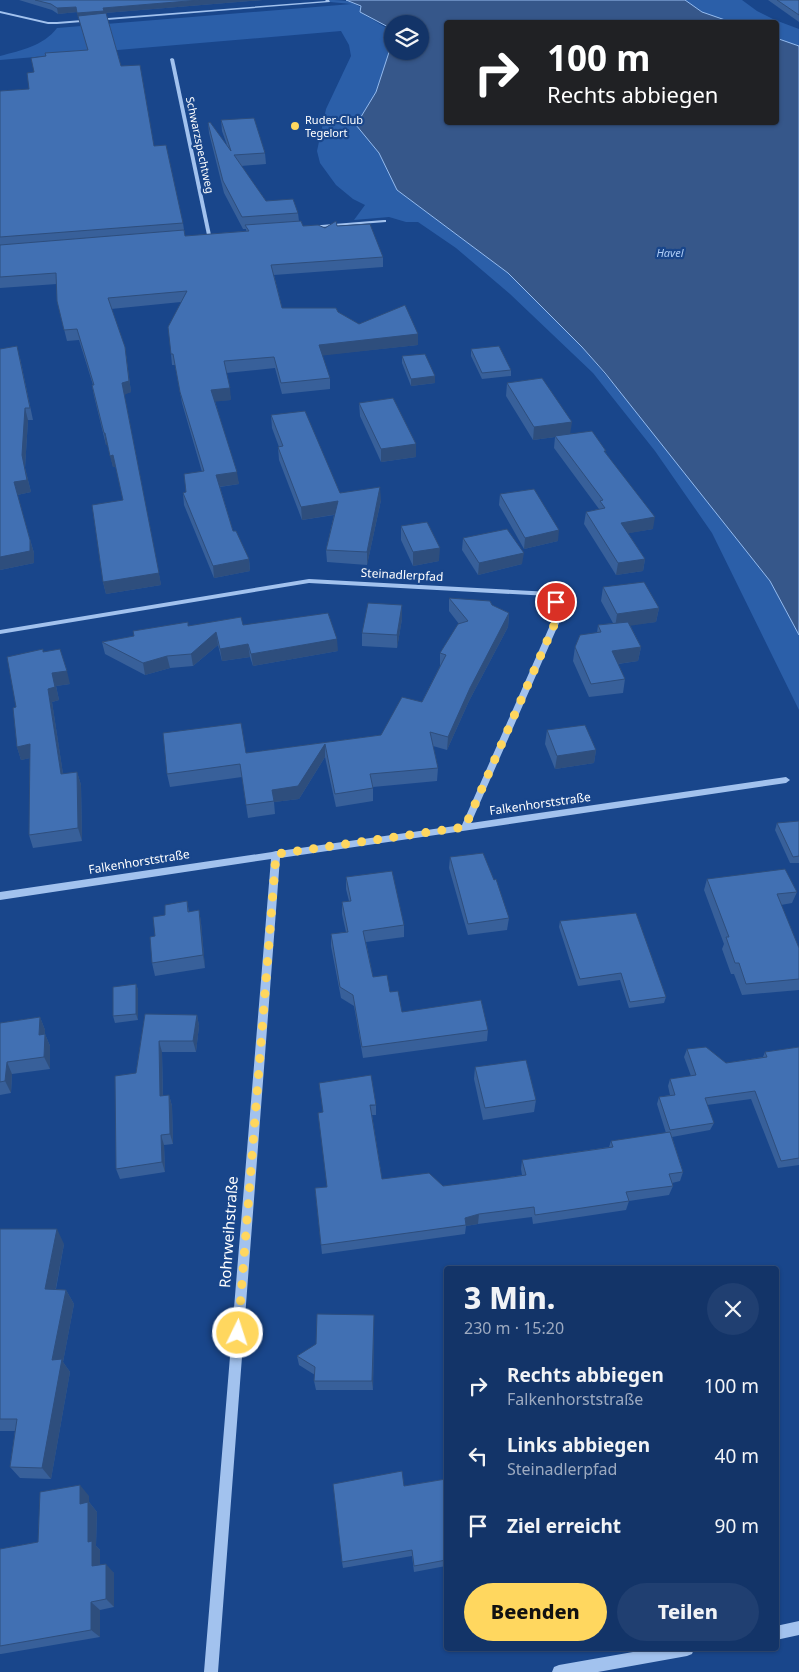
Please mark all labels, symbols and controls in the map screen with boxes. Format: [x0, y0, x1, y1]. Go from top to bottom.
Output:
map controls [384, 15, 429, 60]
button: layers [384, 15, 429, 60]
text: 100 m [547, 34, 650, 81]
icon: right [464, 40, 529, 105]
text: Rechts abbiegen [547, 79, 718, 109]
street label: Schwarzspechtweg [183, 95, 218, 195]
place label: Ruder-Club Tegelort [305, 112, 363, 140]
marker: Ruder-Club Tegelort [289, 120, 301, 132]
water label: Havel [656, 245, 685, 260]
street label: Steinadlerpfad [360, 564, 444, 585]
pin [535, 581, 577, 623]
icon: arrive [542, 588, 570, 616]
street label: Falkenhorststraße [488, 788, 592, 819]
street label: Falkenhorststraße [87, 845, 191, 878]
street label: Rohrweihstraße [214, 1175, 242, 1289]
text: 3 Min. [464, 1277, 555, 1318]
button: close [707, 1283, 759, 1335]
position arrow [211, 1306, 263, 1358]
text: 230 m · 15:20 [464, 1317, 564, 1339]
text: Rechts abbiegen [507, 1362, 664, 1388]
icon: right [464, 1372, 492, 1400]
text: 100 m [704, 1373, 759, 1399]
text: Falkenhorststraße [507, 1388, 643, 1410]
text: Links abbiegen [507, 1432, 650, 1458]
icon: left [464, 1442, 492, 1470]
text: 40 m [715, 1443, 759, 1469]
text: Steinadlerpfad [507, 1458, 617, 1480]
icon: arrive [464, 1512, 492, 1540]
text: Ziel erreicht [507, 1513, 621, 1539]
text: 90 m [715, 1513, 759, 1539]
button: Beenden [464, 1583, 607, 1641]
button: Teilen [617, 1583, 759, 1641]

